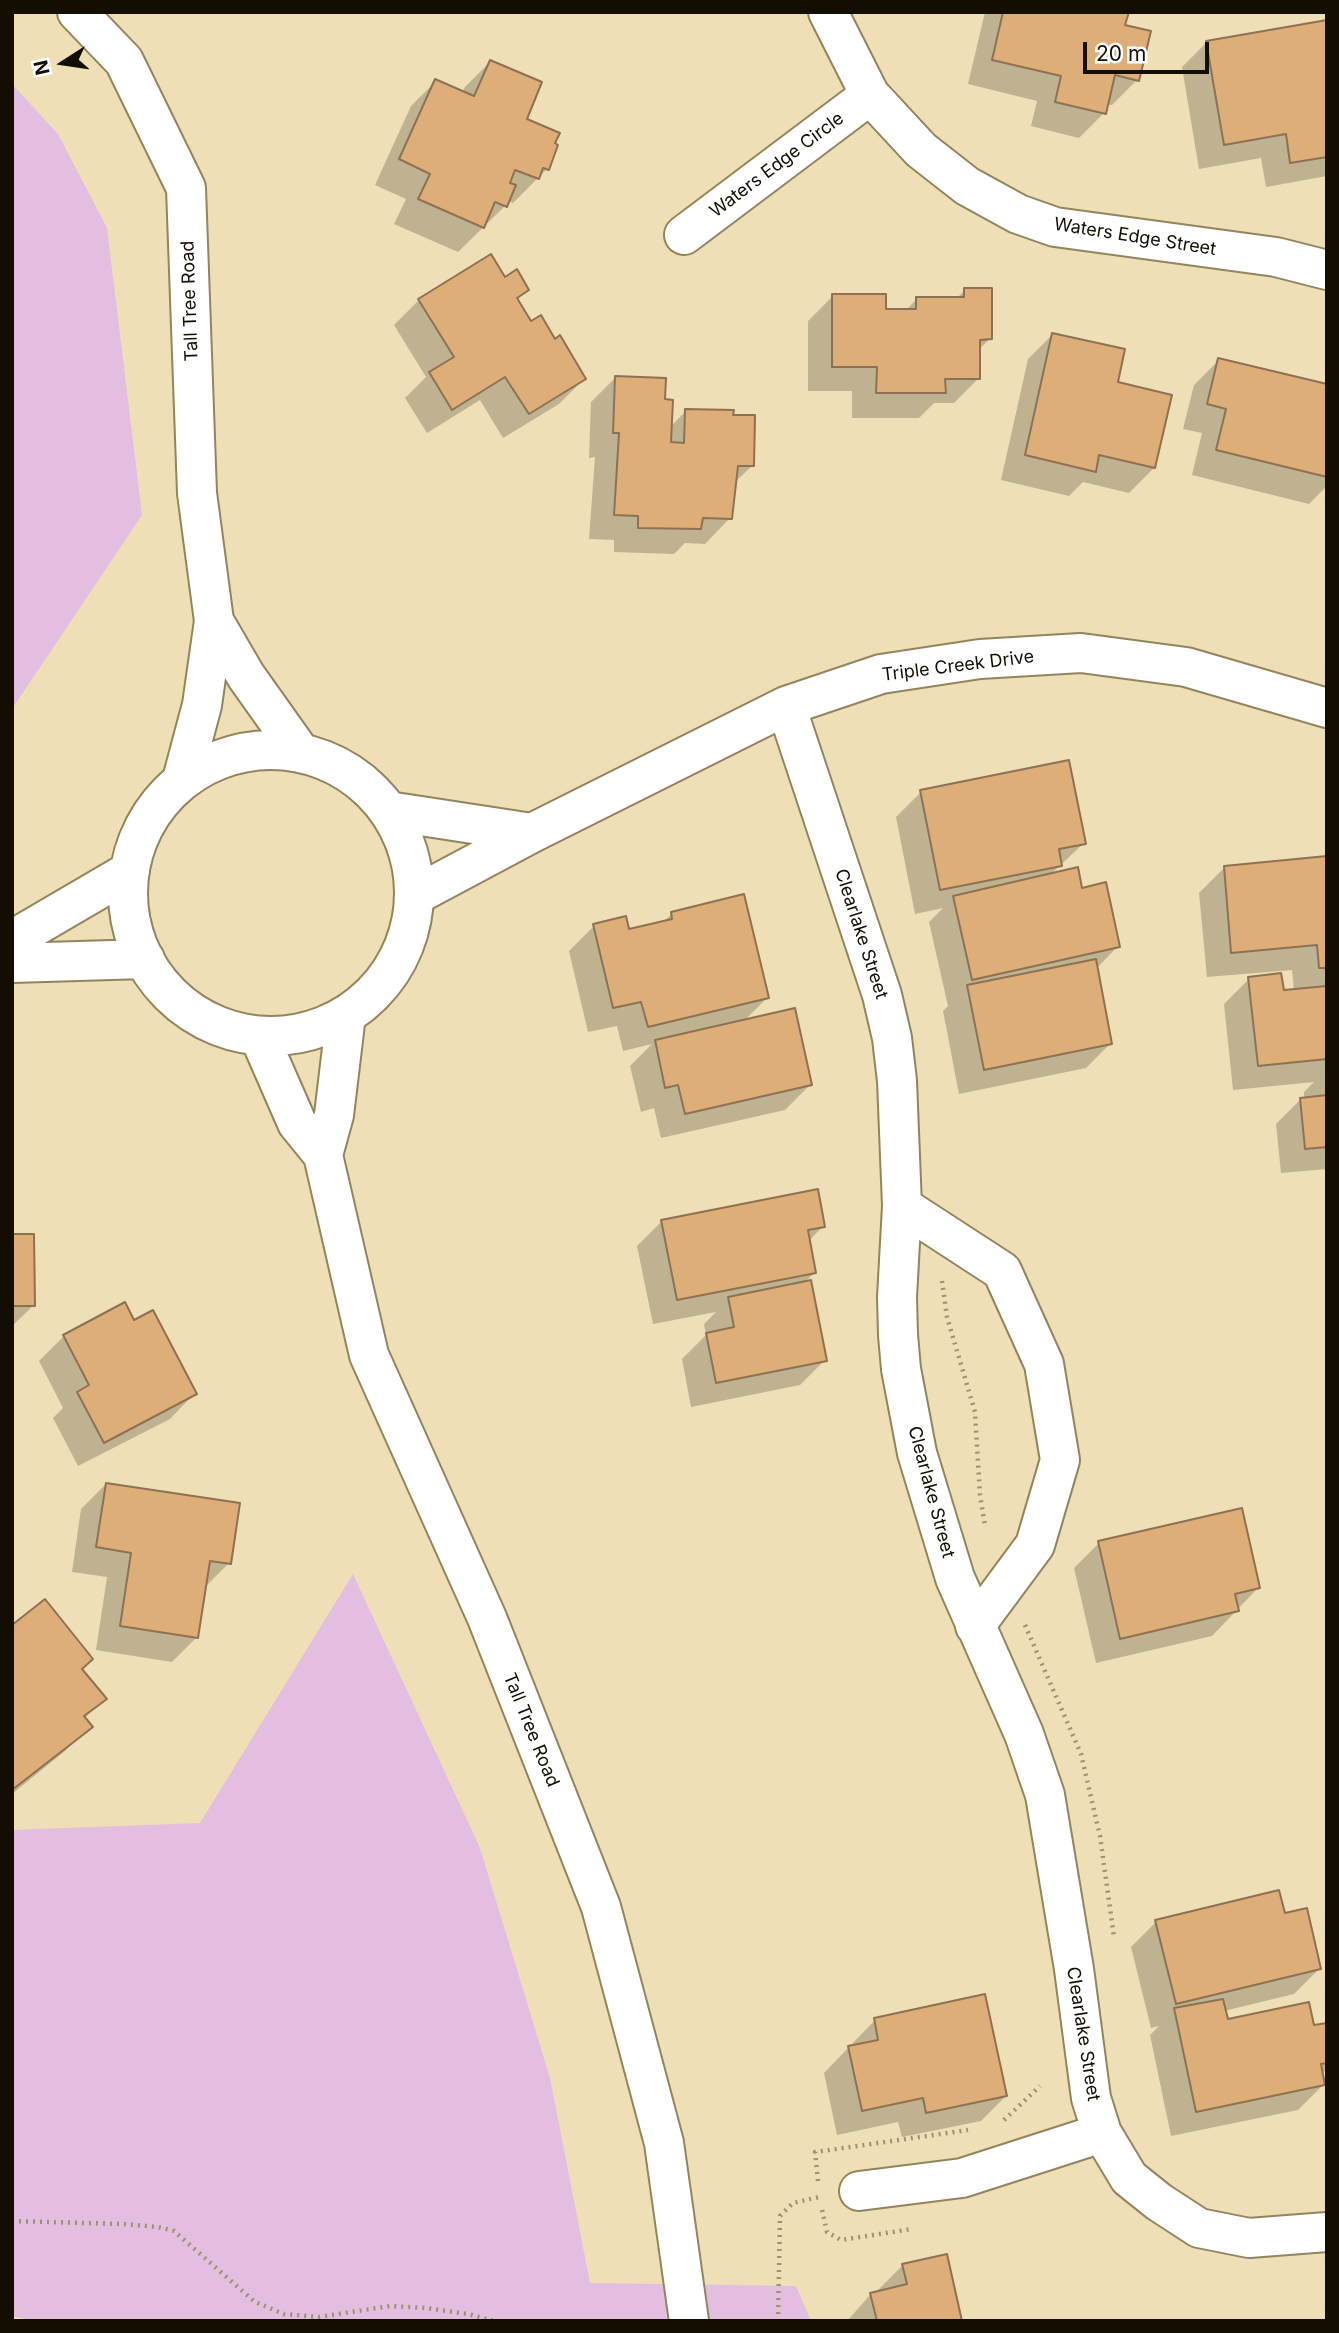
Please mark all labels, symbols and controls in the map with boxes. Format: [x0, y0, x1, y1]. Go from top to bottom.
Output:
north arrow [28, 28, 98, 98]
scale bar [1087, 28, 1213, 72]
text: 20 m [1096, 41, 1146, 66]
text: N [29, 58, 55, 77]
street label: Waters Edge Circle [706, 108, 848, 222]
street label: Waters Edge Street [1052, 214, 1218, 260]
street label: Tall Tree Road [177, 240, 203, 362]
street label: Triple Creek Drive [881, 646, 1035, 686]
street label: Clearlake Street [830, 866, 892, 1002]
street label: Clearlake Street [903, 1424, 959, 1560]
street label: Tall Tree Road [498, 1670, 564, 1790]
street label: Clearlake Street [1062, 1965, 1104, 2103]

